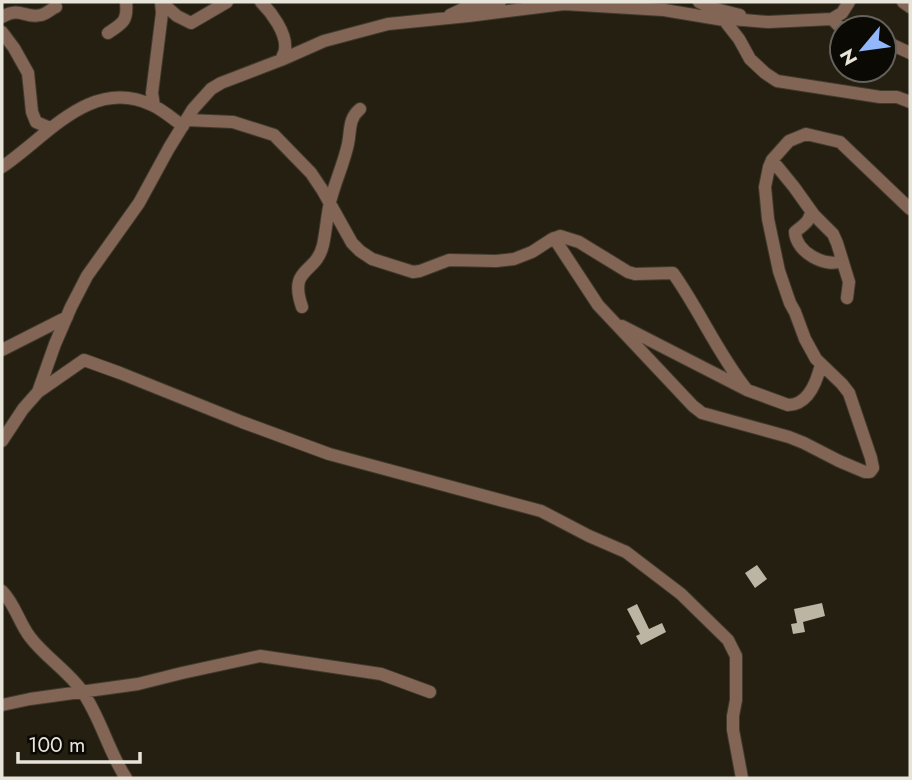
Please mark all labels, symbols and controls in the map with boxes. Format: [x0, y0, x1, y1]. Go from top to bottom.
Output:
north arrow [828, 14, 898, 84]
text: N [833, 44, 864, 70]
scale bar [18, 720, 140, 764]
text: 100 m [28, 730, 85, 760]

